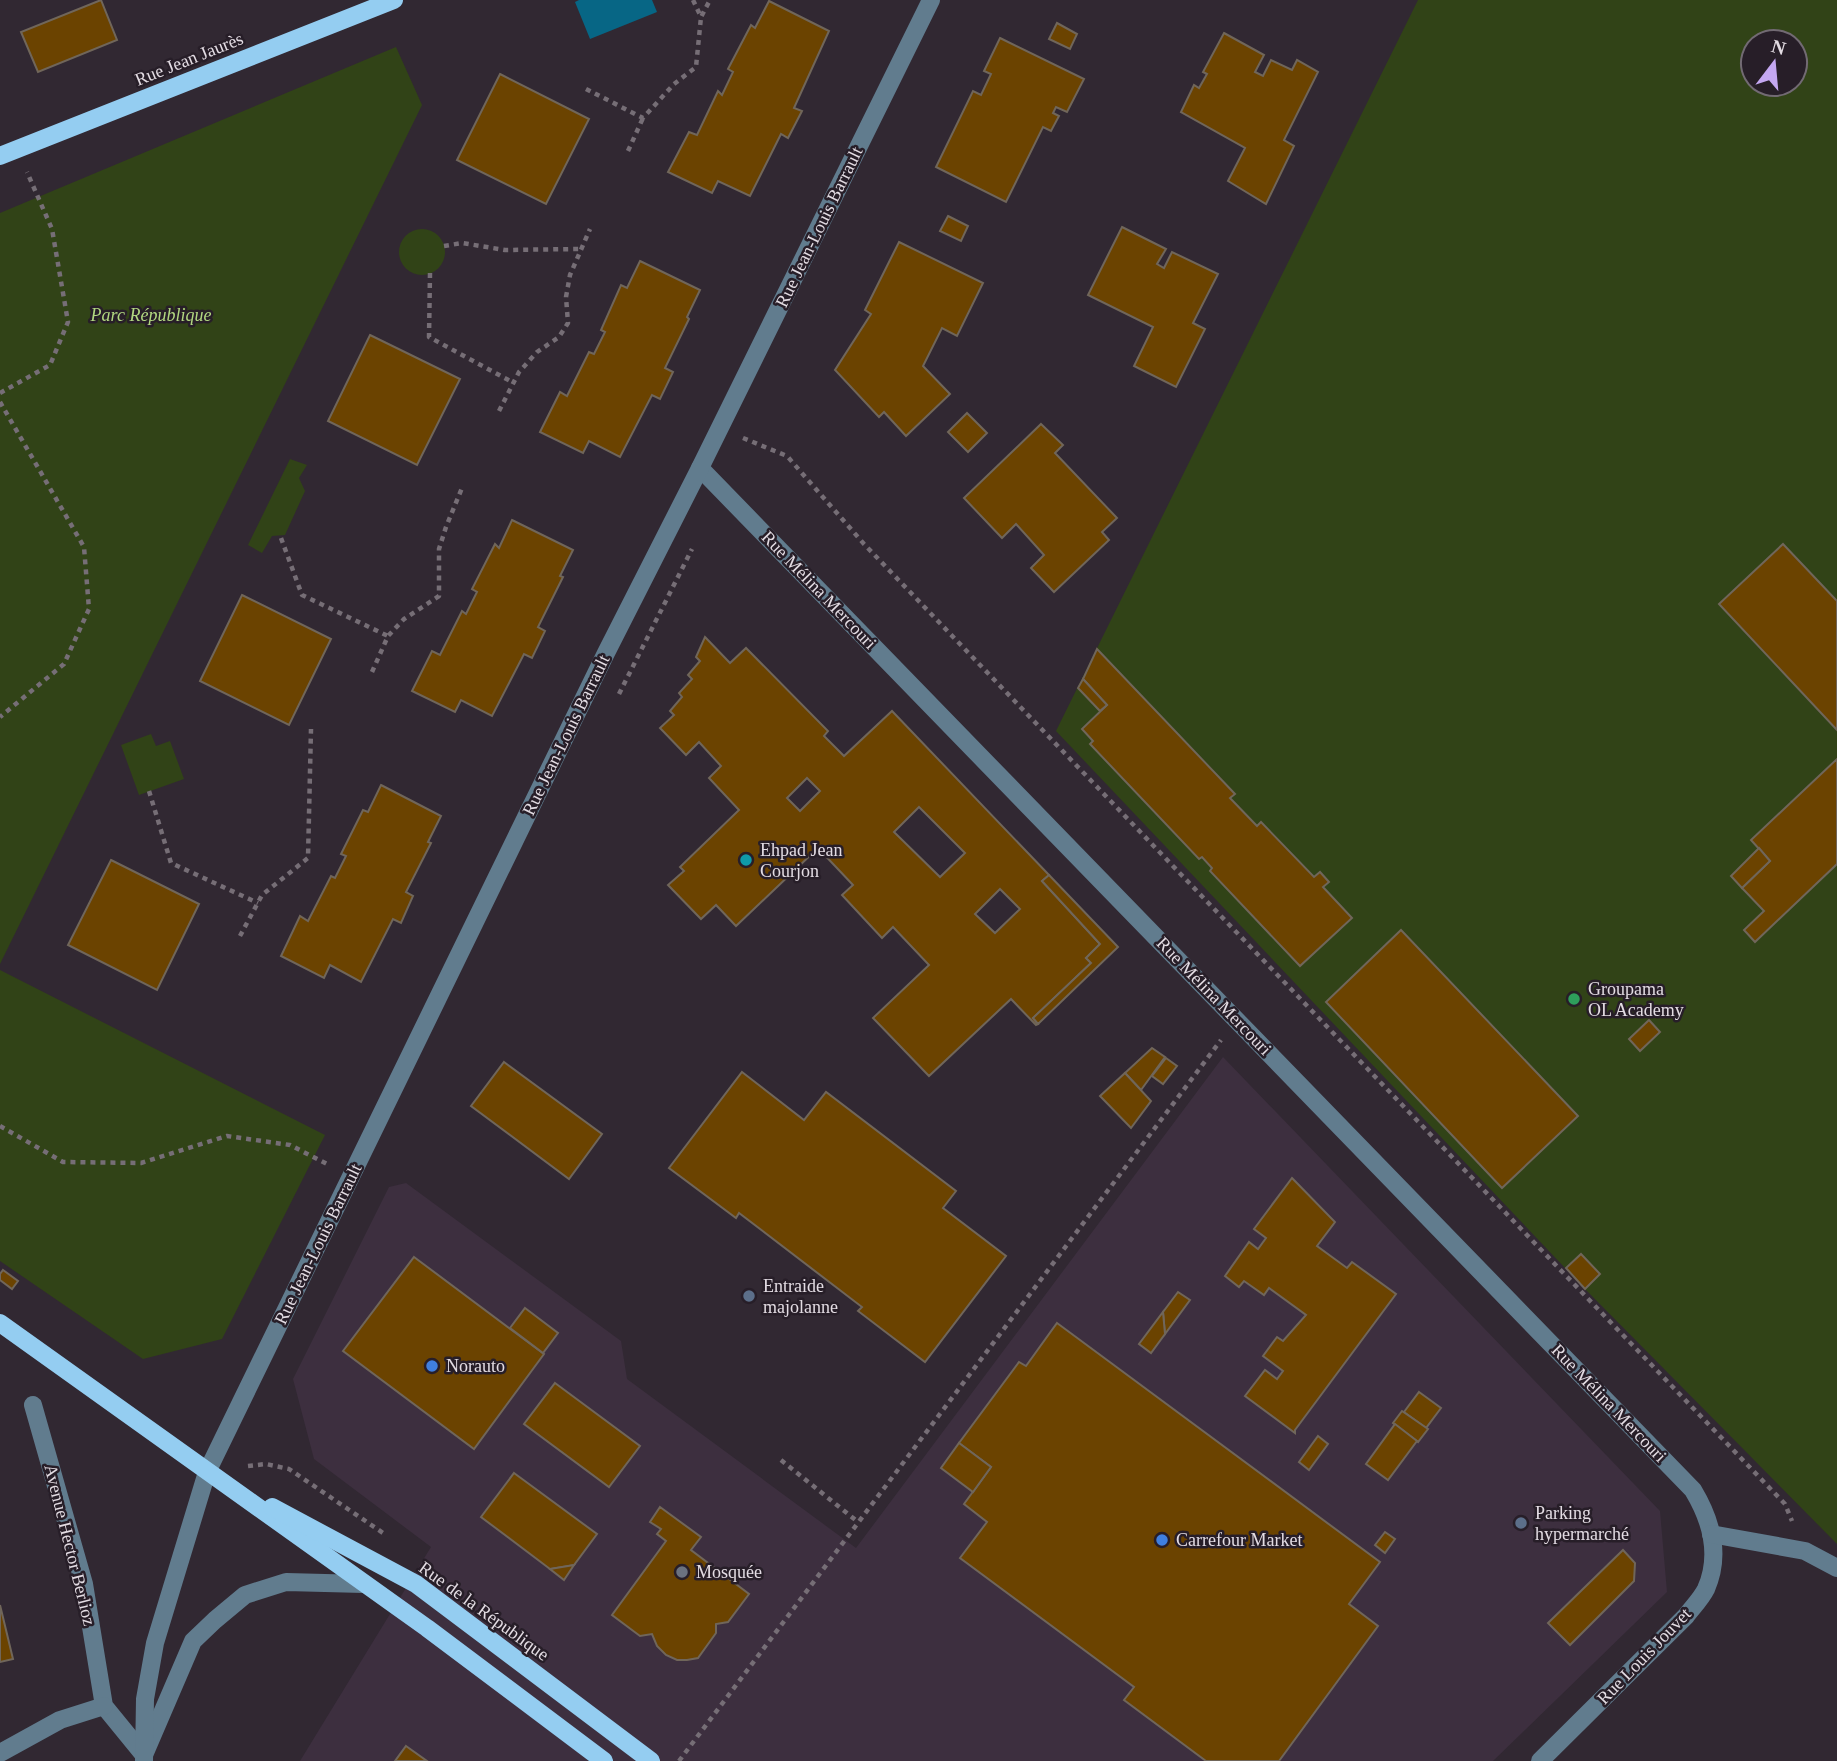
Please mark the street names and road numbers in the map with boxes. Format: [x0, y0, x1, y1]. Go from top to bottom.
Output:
street label: Rue Jean Jaurès [132, 28, 246, 90]
street label: Rue Jean-Louis Barrault [771, 144, 867, 310]
street label: Rue Mélina Mercouri [758, 527, 880, 653]
street label: Rue Jean-Louis Barrault [518, 652, 614, 818]
street label: Rue Mélina Mercouri [1153, 933, 1275, 1059]
street label: Rue Jean-Louis Barrault [270, 1161, 366, 1327]
street label: Rue Mélina Mercouri [1548, 1340, 1670, 1466]
street label: Avenue Hector Berlioz [40, 1462, 100, 1628]
street label: Rue de la République [415, 1557, 553, 1665]
street label: Rue Louis Jouvet [1593, 1604, 1695, 1708]

